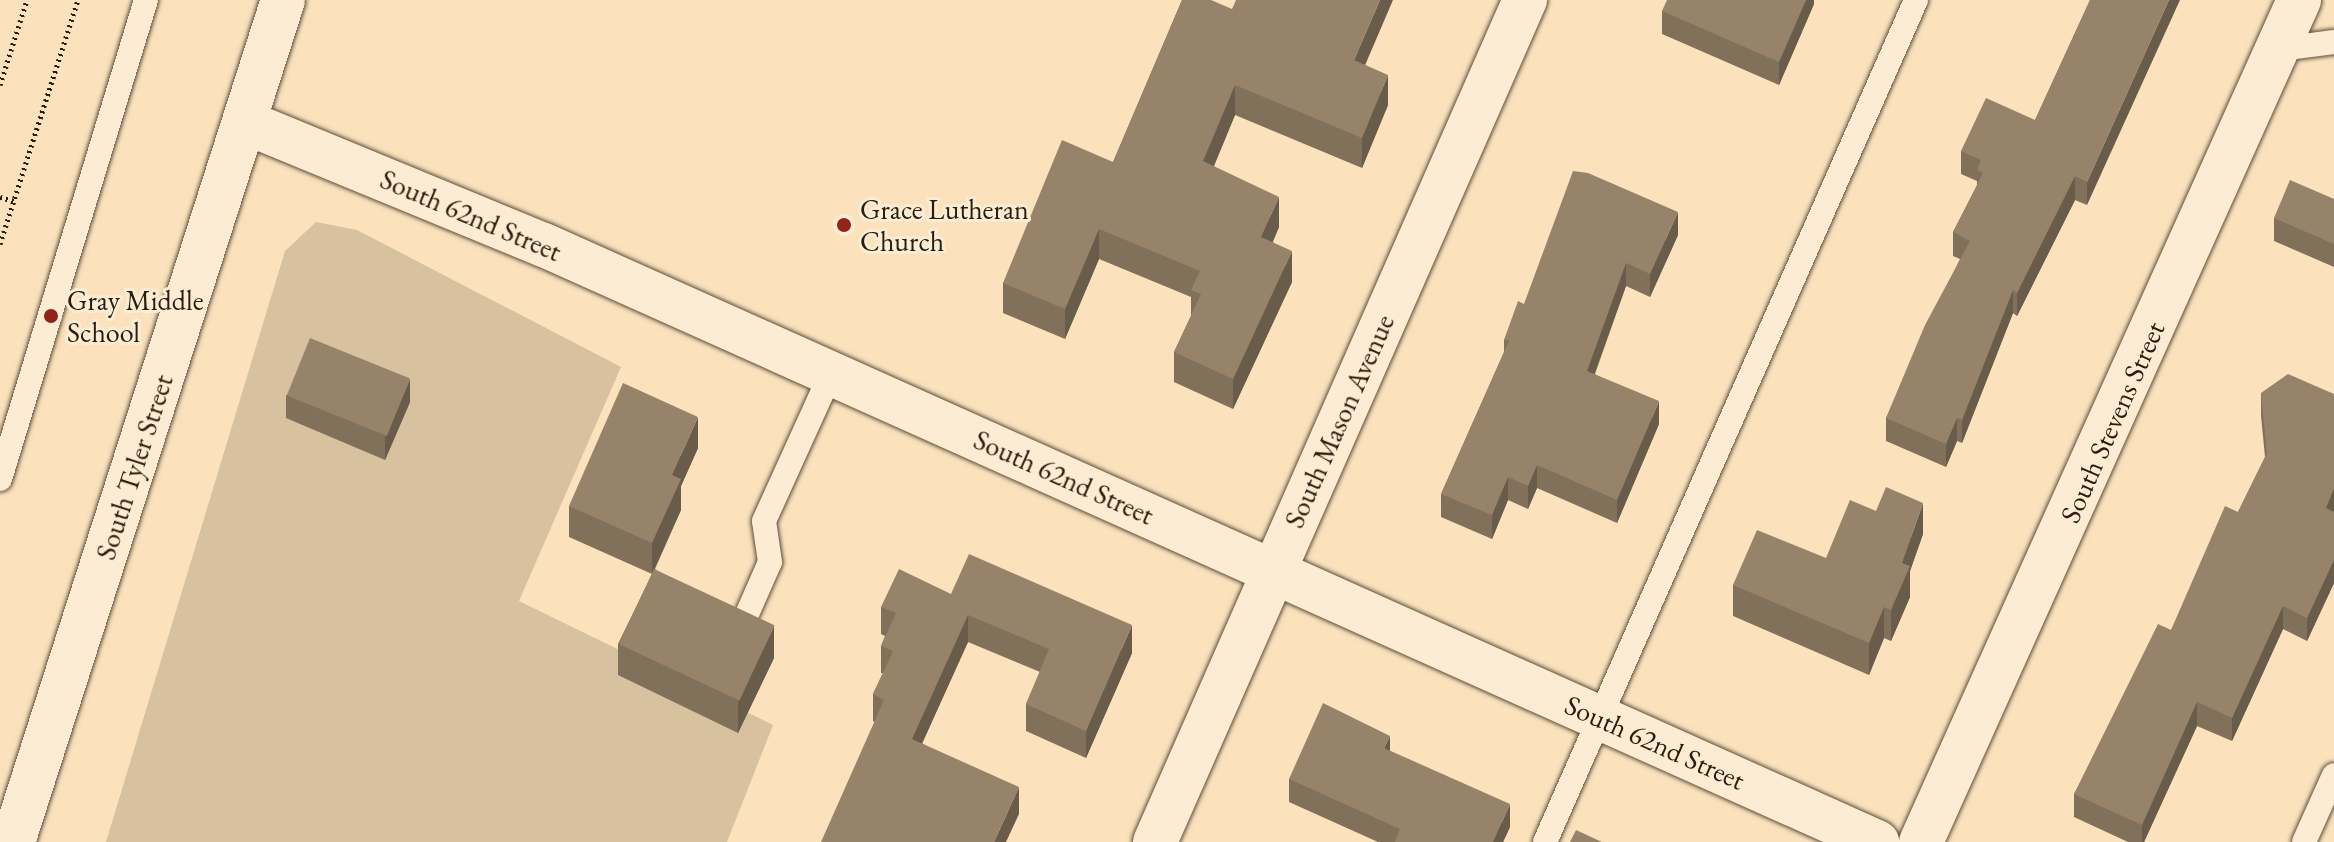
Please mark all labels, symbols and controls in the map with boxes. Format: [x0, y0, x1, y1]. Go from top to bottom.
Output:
street label: South 62nd Street [375, 162, 567, 268]
place label: Grace Lutheran Church [860, 192, 1029, 258]
marker: Grace Lutheran Church [835, 216, 853, 234]
place label: Gray Middle School [67, 283, 204, 349]
marker: Gray Middle School [42, 307, 60, 325]
street label: South Mason Avenue [1277, 309, 1401, 533]
street label: South Stevens Street [2053, 316, 2171, 528]
street label: South Tyler Street [88, 370, 180, 564]
street label: South 62nd Street [969, 422, 1159, 532]
street label: South 62nd Street [1560, 687, 1750, 797]

